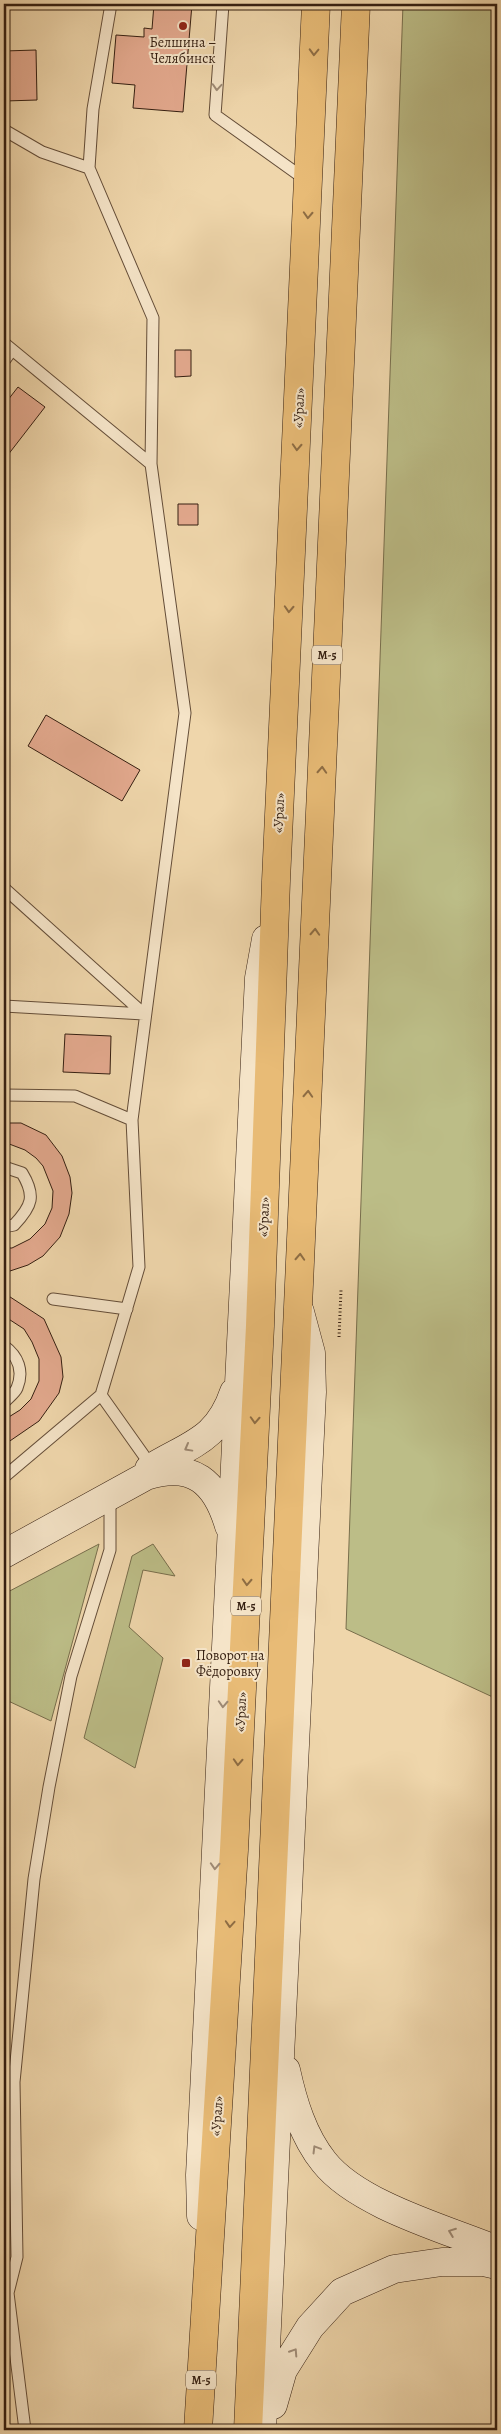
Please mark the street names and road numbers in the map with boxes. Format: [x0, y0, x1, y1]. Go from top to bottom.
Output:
street label: «Урал» [288, 387, 310, 429]
road number: М-5 [312, 646, 342, 664]
street label: «Урал» [268, 792, 290, 834]
street label: «Урал» [254, 1197, 274, 1237]
road number: М-5 [231, 1596, 261, 1615]
street label: «Урал» [230, 1691, 252, 1733]
street label: «Урал» [206, 2095, 228, 2137]
road number: М-5 [186, 2370, 216, 2390]

